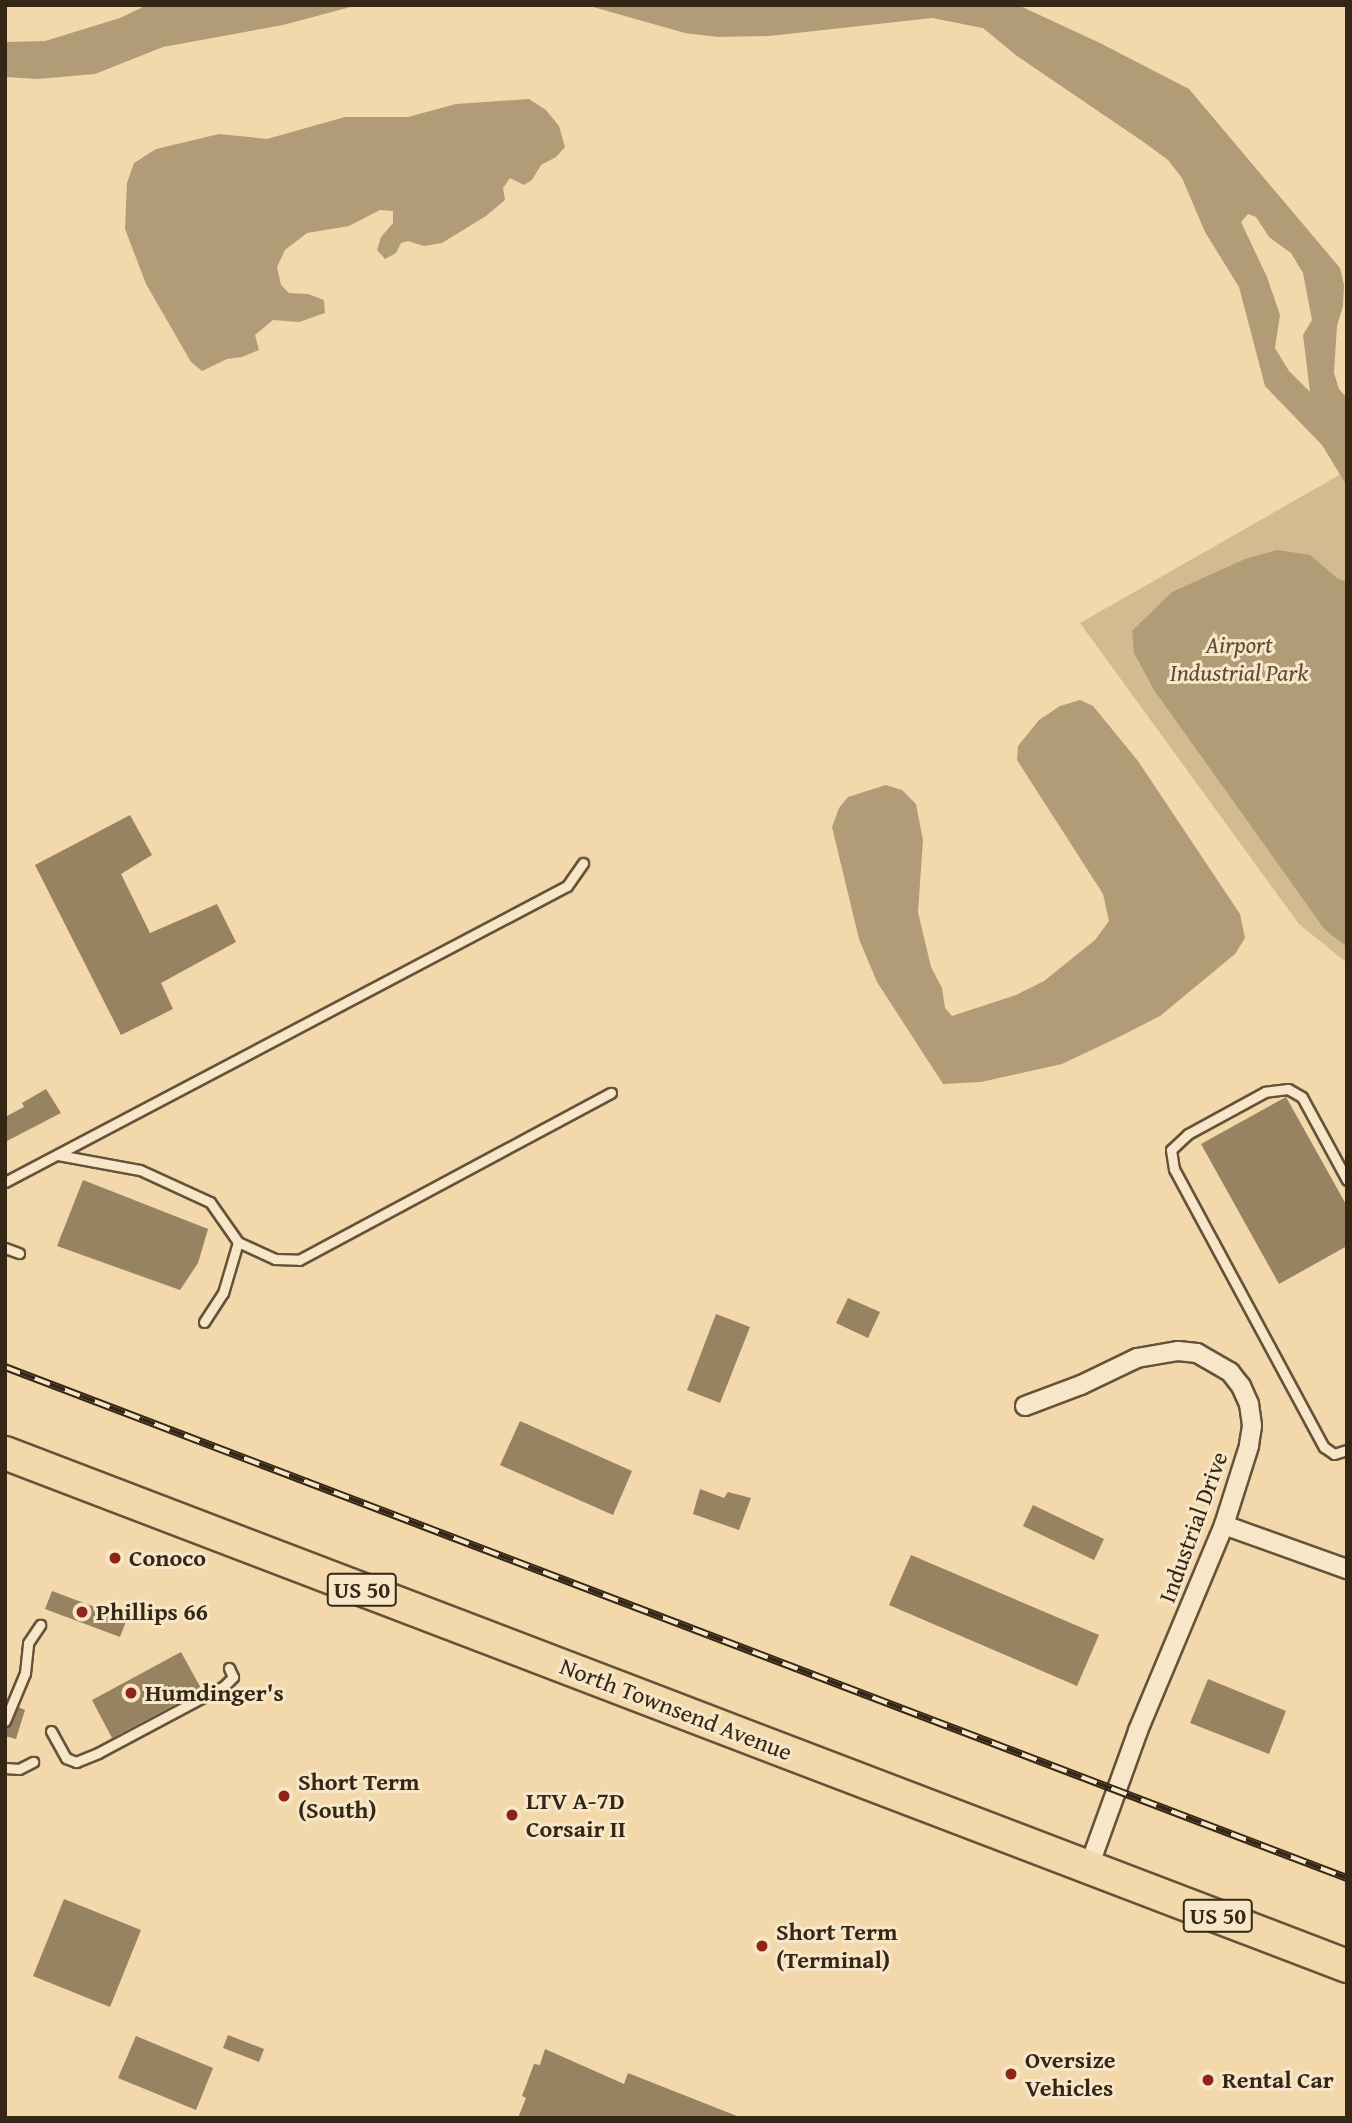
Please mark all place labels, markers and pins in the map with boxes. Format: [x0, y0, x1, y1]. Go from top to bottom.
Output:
place label: Conoco [129, 1544, 206, 1572]
marker: Conoco [107, 1550, 123, 1566]
place label: Phillips 66 [96, 1598, 208, 1626]
marker: Phillips 66 [74, 1604, 90, 1620]
place label: Humdinger's [145, 1679, 284, 1707]
marker: Humdinger's [123, 1685, 139, 1701]
place label: Short Term (South) [298, 1768, 420, 1824]
place label: LTV A-7D Corsair II [526, 1787, 626, 1843]
marker: Short Term (South) [276, 1788, 292, 1804]
marker: LTV A-7D Corsair II [504, 1807, 520, 1823]
place label: Short Term (Terminal) [776, 1918, 898, 1974]
marker: Short Term (Terminal) [754, 1938, 770, 1954]
place label: Oversize Vehicles [1025, 2046, 1116, 2102]
marker: Oversize Vehicles [1003, 2066, 1019, 2082]
place label: Rental Car [1222, 2066, 1334, 2094]
marker: Rental Car [1200, 2072, 1216, 2088]

